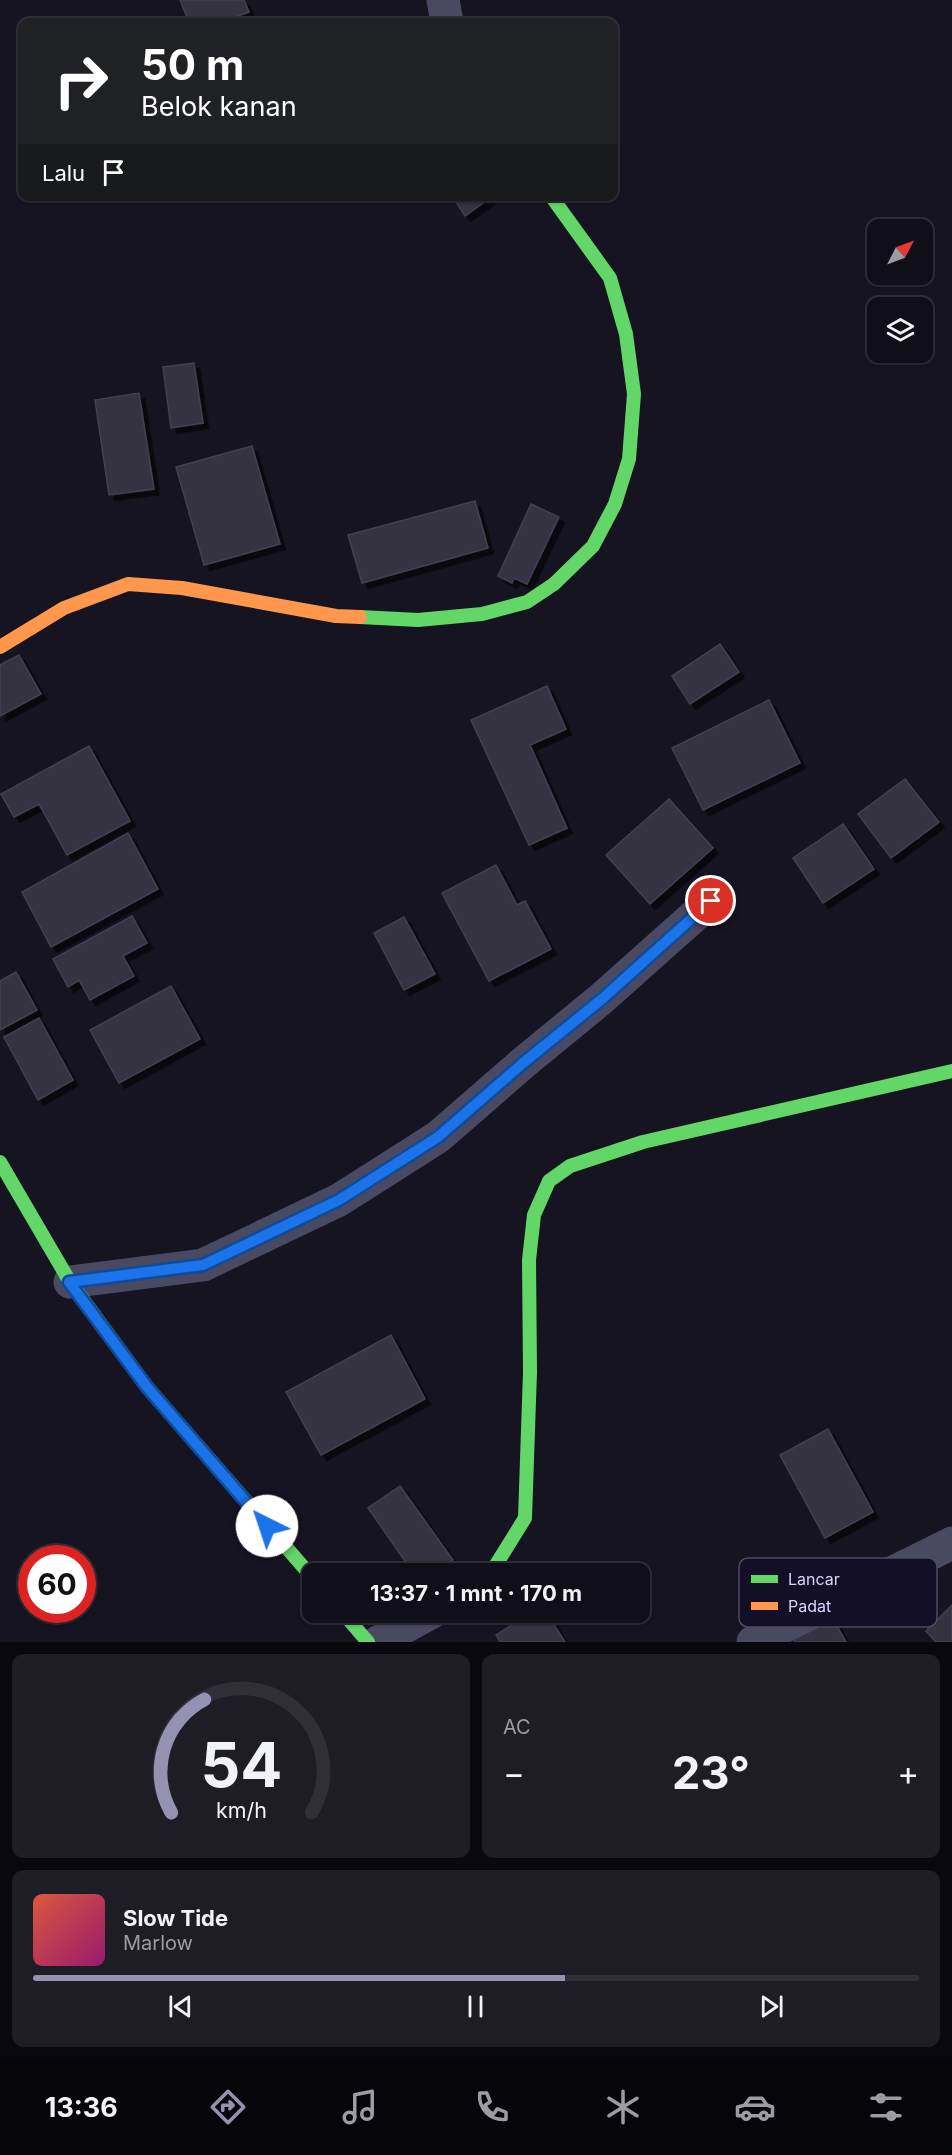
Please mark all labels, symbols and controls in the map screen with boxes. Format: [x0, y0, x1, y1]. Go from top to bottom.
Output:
text: 50 m [141, 39, 244, 90]
icon: right [42, 42, 120, 120]
text: Belok kanan [141, 90, 297, 123]
icon: arrive [97, 156, 130, 189]
text: Lalu [42, 160, 85, 186]
north arrow [867, 219, 933, 285]
map controls [867, 219, 933, 363]
button: layers [867, 297, 933, 363]
pin [685, 875, 736, 926]
icon: arrive [694, 884, 727, 917]
position arrow [235, 1494, 299, 1558]
speed limit sign: 60 [18, 1545, 96, 1623]
legend [739, 1558, 937, 1627]
text: Lancar [788, 1569, 840, 1589]
text: 13:37 · 1 mnt · 170 m [370, 1580, 582, 1606]
text: Padat [788, 1596, 831, 1616]
text: AC [503, 1715, 531, 1739]
text: 54 [200, 1727, 282, 1802]
text: 23° [672, 1745, 750, 1800]
text: − [503, 1753, 525, 1793]
text: + [897, 1753, 919, 1793]
text: km/h [216, 1797, 266, 1823]
text: Slow Tide [123, 1905, 228, 1931]
text: Marlow [123, 1931, 193, 1955]
icon: previous [164, 1990, 197, 2023]
icon: pause [459, 1990, 492, 2023]
icon: next [755, 1990, 788, 2023]
icon: directions [207, 2086, 249, 2128]
icon: music [339, 2086, 381, 2128]
icon: phone [471, 2086, 513, 2128]
icon: climate [602, 2086, 644, 2128]
icon: car [734, 2086, 776, 2128]
icon: filters [865, 2086, 907, 2128]
text: 13:36 [45, 2091, 118, 2124]

